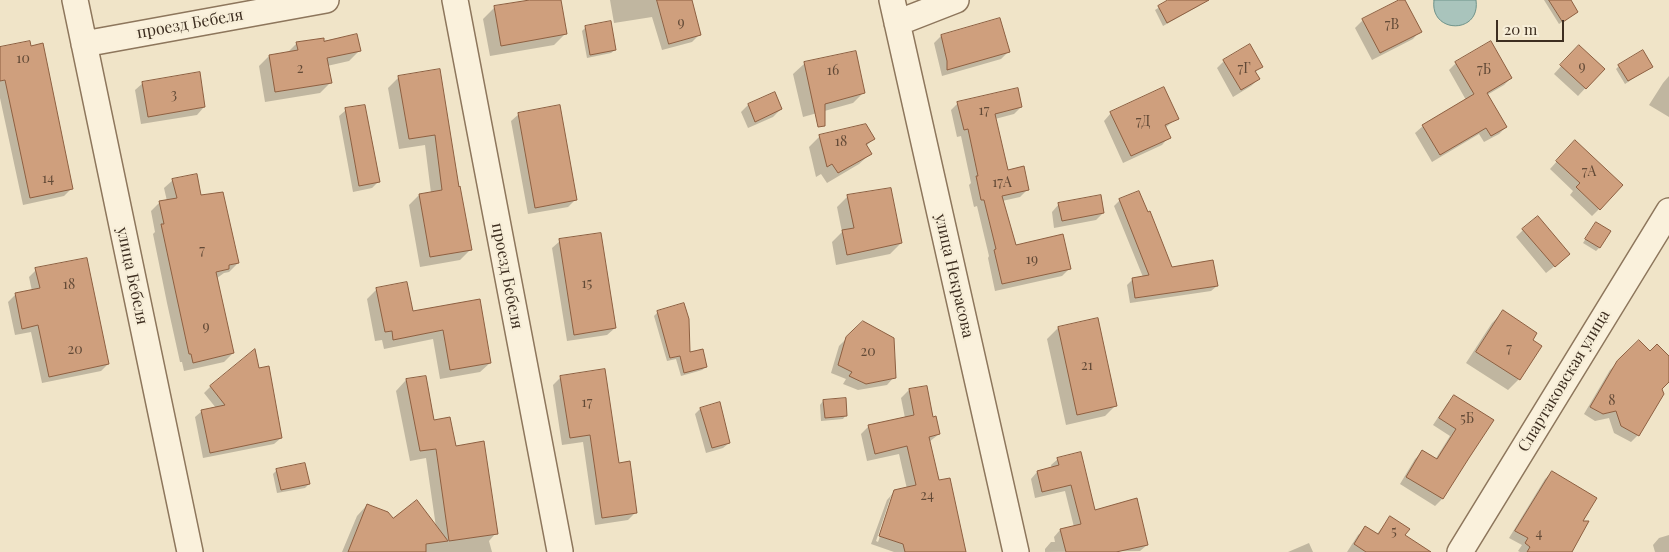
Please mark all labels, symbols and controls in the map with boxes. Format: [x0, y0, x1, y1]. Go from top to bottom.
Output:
street label: проезд Бебеля [135, 5, 245, 43]
scale bar [1499, 10, 1566, 42]
house number: 9 [677, 15, 685, 31]
house number: 7В [1385, 17, 1399, 33]
text: 20 m [1504, 19, 1537, 39]
house number: 10 [16, 51, 30, 67]
house number: 9 [1578, 59, 1586, 75]
house number: 2 [297, 61, 303, 77]
house number: 7Г [1237, 61, 1251, 77]
house number: 7Б [1477, 62, 1491, 78]
house number: 16 [827, 63, 839, 79]
house number: 3 [171, 87, 177, 103]
house number: 17 [979, 103, 989, 119]
house number: 7Д [1136, 114, 1150, 130]
house number: 18 [835, 134, 847, 150]
house number: 7А [1582, 164, 1596, 180]
house number: 14 [42, 171, 54, 187]
house number: 17А [992, 175, 1012, 191]
street label: улица Некрасова [930, 212, 978, 340]
street label: проезд Бебеля [487, 221, 527, 331]
street label: улица Бебеля [112, 226, 152, 326]
house number: 7 [199, 243, 205, 259]
house number: 19 [1026, 252, 1038, 268]
house number: 15 [582, 276, 592, 292]
house number: 18 [63, 277, 75, 293]
street label: Спартаковская улица [1514, 307, 1614, 455]
house number: 9 [202, 319, 210, 335]
house number: 7 [1506, 341, 1512, 357]
house number: 20 [67, 342, 83, 358]
house number: 20 [860, 344, 876, 360]
house number: 21 [1081, 358, 1093, 374]
house number: 8 [1608, 393, 1616, 409]
house number: 17 [582, 395, 592, 411]
house number: 5Б [1460, 411, 1474, 427]
house number: 24 [920, 488, 934, 504]
house number: 5 [1391, 524, 1397, 540]
house number: 4 [1536, 526, 1542, 542]

